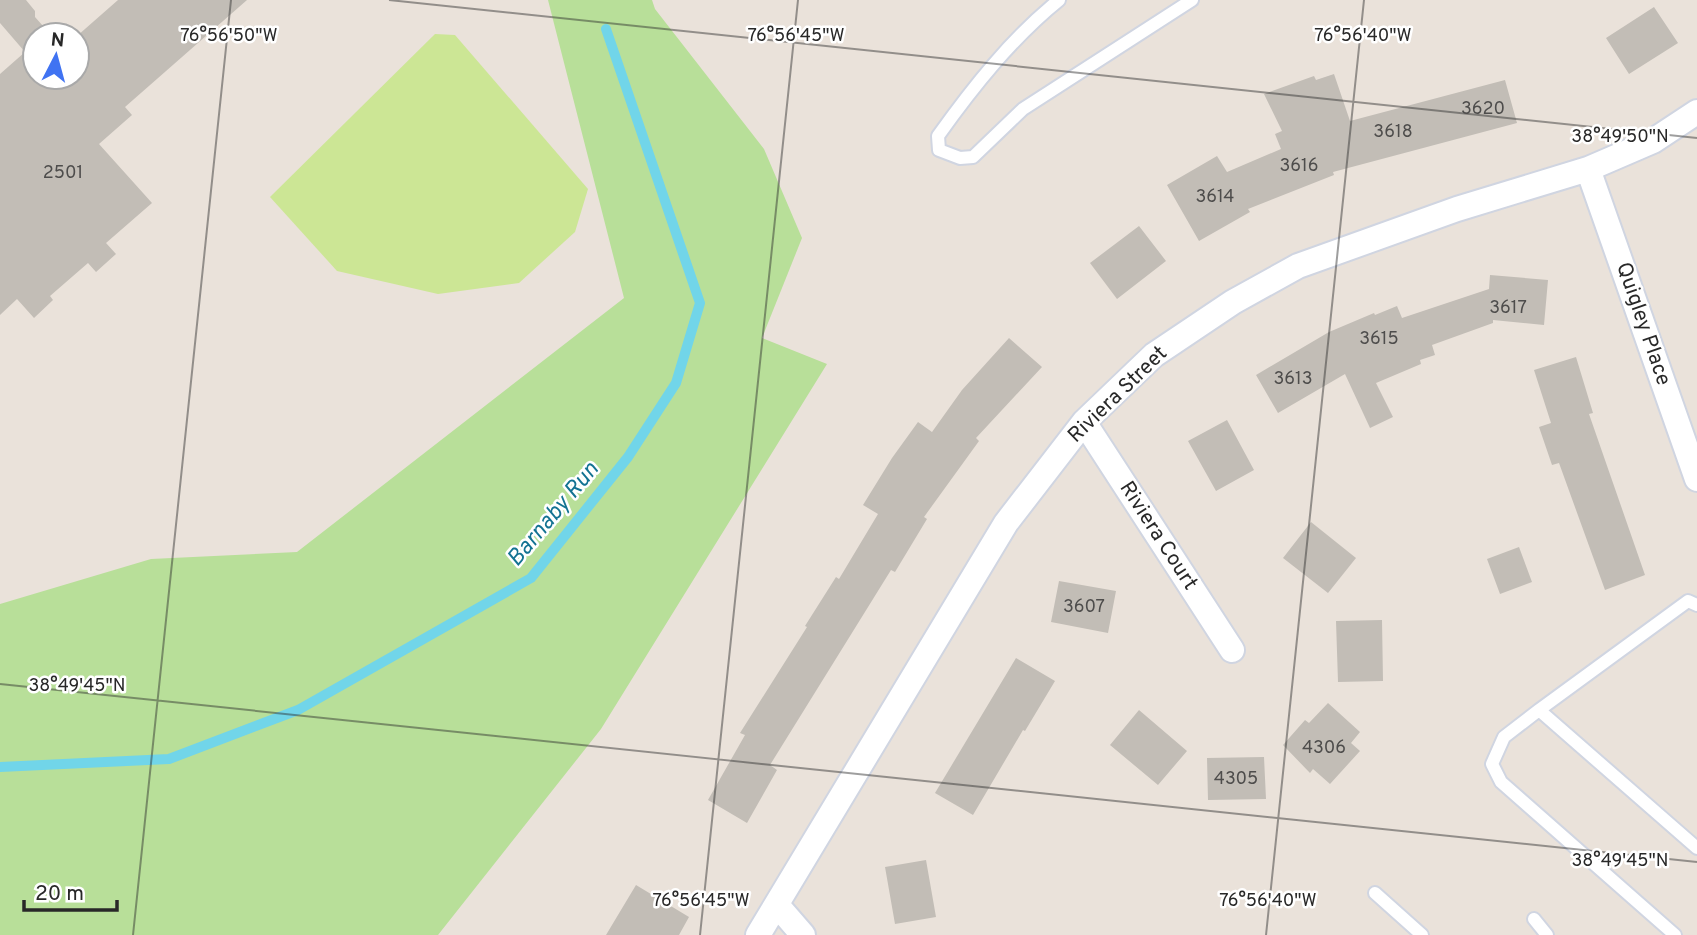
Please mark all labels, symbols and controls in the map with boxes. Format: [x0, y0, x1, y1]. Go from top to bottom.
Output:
north arrow [21, 21, 91, 91]
text: 76°56'50"W [180, 25, 278, 48]
text: 76°56'45"W [747, 25, 845, 48]
text: 76°56'40"W [1314, 25, 1412, 48]
text: N [50, 28, 66, 54]
house number: 3620 [1461, 98, 1505, 121]
house number: 3618 [1373, 121, 1413, 144]
text: 38°49'50"N [1571, 126, 1669, 149]
house number: 3616 [1279, 155, 1319, 178]
house number: 2501 [43, 162, 83, 185]
house number: 3614 [1195, 186, 1235, 209]
street label: Quigley Place [1609, 259, 1677, 389]
house number: 3617 [1489, 297, 1527, 320]
house number: 3615 [1359, 328, 1399, 351]
street label: Riviera Street [1062, 341, 1174, 449]
house number: 3613 [1273, 368, 1313, 391]
water label: Barnaby Run [502, 456, 607, 573]
street label: Riviera Court [1113, 476, 1203, 596]
house number: 3607 [1063, 596, 1105, 619]
text: 38°49'45"N [28, 675, 126, 698]
house number: 4306 [1302, 737, 1346, 760]
house number: 4305 [1214, 768, 1258, 791]
text: 38°49'45"N [1571, 850, 1669, 873]
scale bar [24, 869, 117, 913]
text: 20 m [35, 881, 84, 908]
text: 76°56'45"W [652, 890, 750, 913]
text: 76°56'40"W [1219, 890, 1317, 913]

